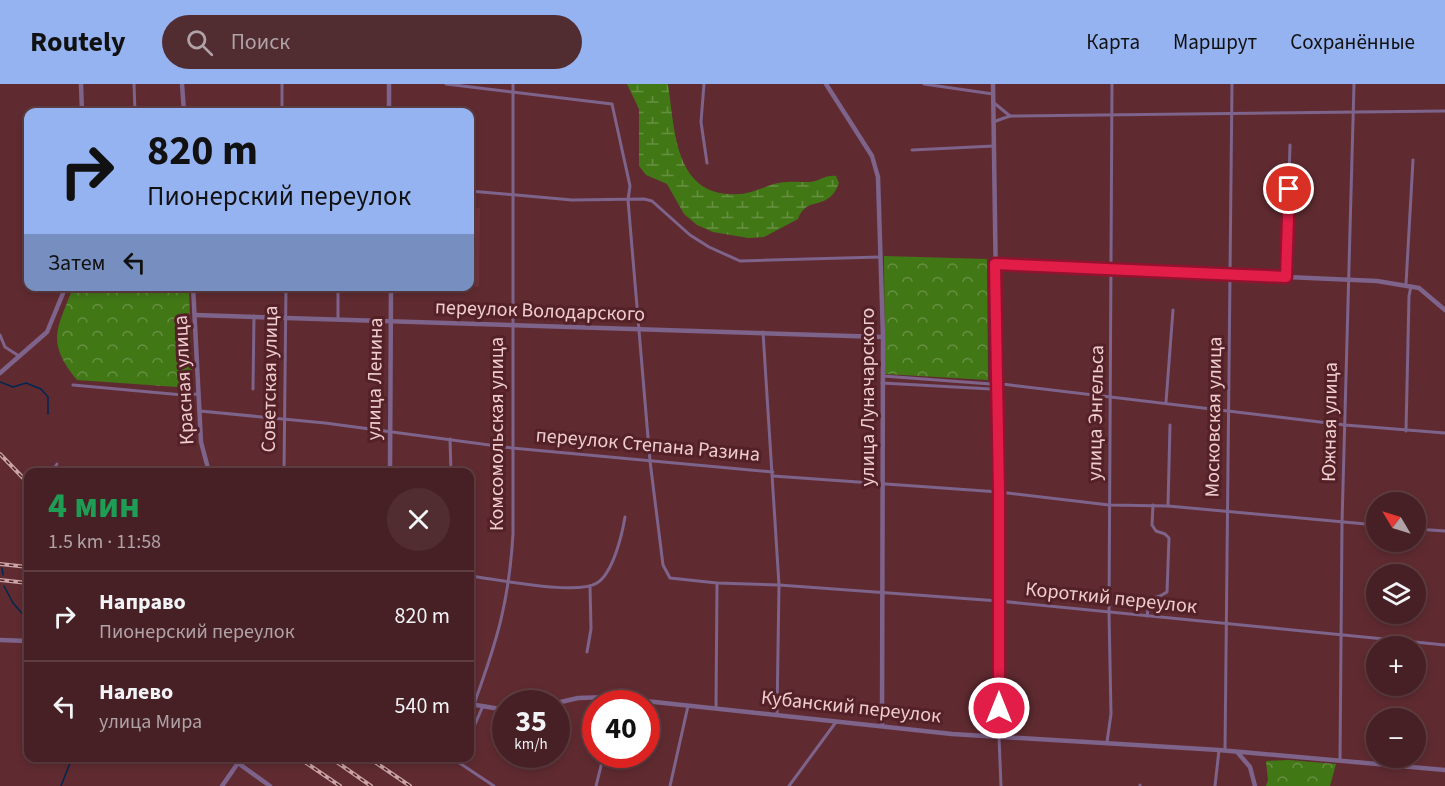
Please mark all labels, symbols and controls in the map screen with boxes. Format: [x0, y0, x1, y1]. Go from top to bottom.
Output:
search box [162, 15, 582, 69]
text: Routely [30, 22, 126, 62]
icon: search [183, 26, 216, 59]
text: Поиск [231, 26, 290, 58]
text: Карта [1086, 27, 1140, 57]
text: Маршрут [1173, 27, 1257, 57]
text: Сохранённые [1290, 27, 1415, 57]
text: 820 m [147, 121, 258, 181]
icon: right [48, 132, 126, 210]
pin [1263, 163, 1314, 214]
icon: arrive [1272, 172, 1305, 205]
text: Пионерский переулок [147, 177, 411, 216]
icon: left [118, 246, 151, 279]
text: Затем [48, 247, 106, 279]
street label: переулок Володарского [434, 293, 646, 329]
street label: Советская улица [255, 305, 285, 453]
street label: улица Луначарского [854, 308, 882, 486]
street label: Красная улица [167, 315, 201, 445]
street label: улица Ленина [360, 317, 390, 441]
street label: Московская улица [1199, 336, 1229, 498]
street label: Комсомольская улица [483, 337, 511, 531]
street label: улица Энгельса [1081, 345, 1111, 481]
street label: Южная улица [1315, 362, 1345, 482]
street label: переулок Степана Разина [535, 421, 761, 469]
text: 4 мин [48, 480, 140, 531]
button: close [387, 488, 450, 551]
north arrow [1366, 492, 1426, 552]
map controls [1366, 492, 1426, 768]
text: 1.5 km · 11:58 [48, 528, 161, 556]
button: layers [1366, 564, 1426, 624]
street label: Короткий переулок [1024, 575, 1198, 621]
text: Направо [99, 586, 186, 618]
icon: right [48, 600, 81, 633]
text: 820 m [395, 600, 450, 632]
text: Пионерский переулок [99, 618, 295, 646]
button: + [1366, 636, 1426, 696]
text: Налево [99, 676, 173, 708]
position arrow [967, 676, 1031, 740]
street label: Кубанский переулок [760, 684, 942, 730]
icon: left [48, 690, 81, 723]
text: 540 m [395, 690, 450, 722]
speed limit sign: 40 [582, 690, 660, 768]
text: 35 [515, 700, 547, 743]
text: улица Мира [99, 708, 202, 736]
button: − [1366, 708, 1426, 768]
text: km/h [514, 734, 548, 755]

